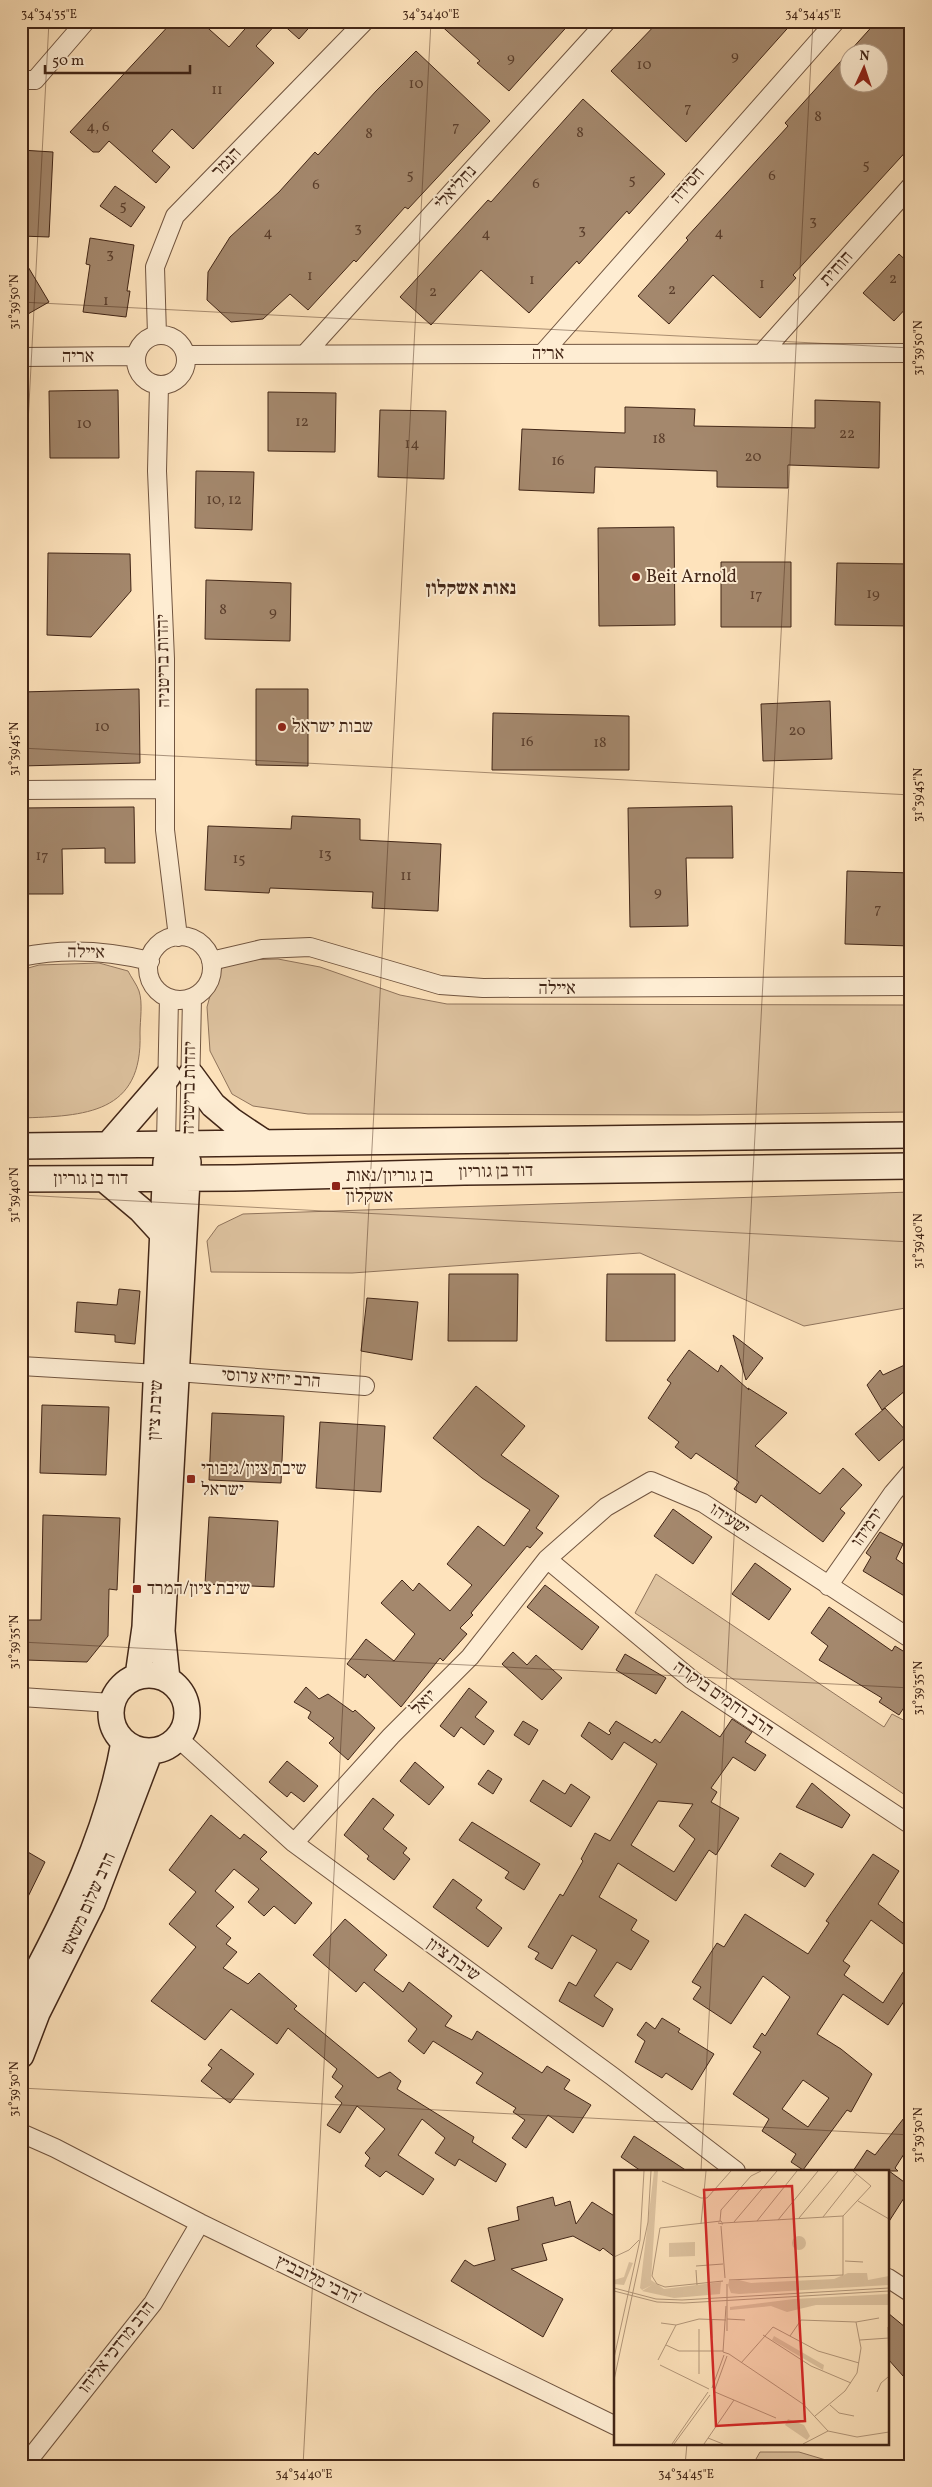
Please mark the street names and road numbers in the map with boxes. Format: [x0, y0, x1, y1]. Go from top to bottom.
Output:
street label: הנמר [206, 142, 248, 184]
street label: נחליאלי [429, 160, 483, 216]
street label: חסידה [665, 162, 711, 210]
street label: חוחית [814, 246, 860, 292]
street label: אריה [532, 342, 564, 367]
street label: אריה [62, 345, 94, 370]
street label: יהדות בריטניה [151, 614, 177, 708]
street label: איילה [67, 940, 105, 966]
street label: איילה [538, 977, 576, 1002]
street label: יהדות בריטניה [177, 1041, 203, 1135]
street label: דוד בן גוריון [458, 1159, 534, 1185]
street label: דוד בן גוריון [54, 1167, 128, 1192]
street label: הרב יחיא ערוסי [221, 1363, 321, 1395]
street label: שיבת ציון [142, 1379, 170, 1441]
street label: ישעיהו [704, 1497, 754, 1543]
street label: ירמיהו [846, 1503, 890, 1552]
street label: הרב רחמים בוקרה [668, 1655, 778, 1743]
street label: יואל [405, 1684, 443, 1722]
street label: הרב שלום משאש [55, 1849, 123, 1959]
street label: שיבת ציון [421, 1932, 485, 1988]
street label: הרבי מלובביץ' [271, 2250, 365, 2312]
street label: הרב מרדכי אליהו [73, 2296, 161, 2400]

